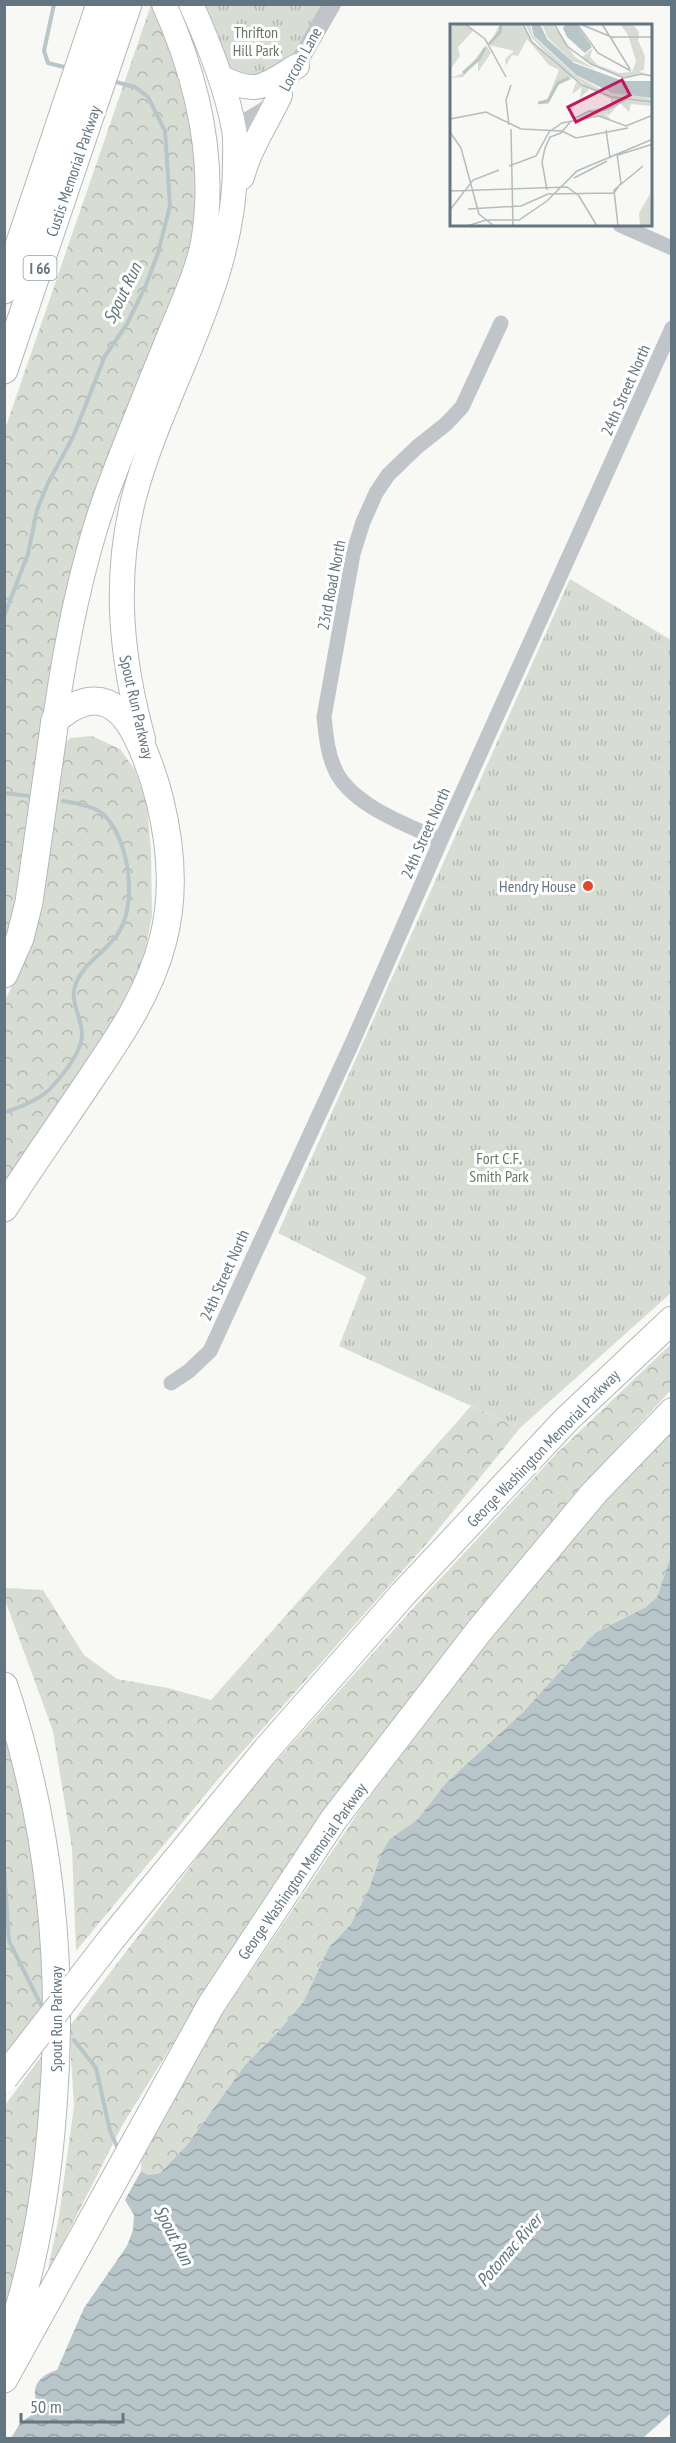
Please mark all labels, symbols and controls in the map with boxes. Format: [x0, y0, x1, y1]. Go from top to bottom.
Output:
park label: Thrifton Hill Park [233, 22, 280, 60]
street label: Lorcom Lane [274, 24, 326, 94]
inset map [450, 24, 652, 226]
street label: Custis Memorial Parkway [41, 103, 105, 239]
road number: I 66 [24, 256, 57, 280]
water label: Spout Run [98, 258, 147, 327]
street label: 24th Street North [596, 341, 654, 439]
street label: 23rd Road North [312, 538, 350, 632]
street label: Spout Run Parkway [115, 653, 159, 761]
street label: 24th Street North [396, 784, 454, 882]
place label: Hendry House [499, 876, 576, 896]
marker: Hendry House [581, 879, 595, 893]
park label: Fort C.F. Smith Park [469, 1148, 529, 1186]
street label: 24th Street North [195, 1226, 253, 1324]
street label: George Washington Memorial Parkway [462, 1365, 624, 1531]
street label: George Washington Memorial Parkway [233, 1779, 371, 1963]
street label: Spout Run Parkway [46, 1966, 66, 2072]
water label: Spout Run [149, 2201, 199, 2270]
water label: Potomac River [471, 2207, 549, 2291]
scale bar [21, 2386, 123, 2424]
text: 50 m [30, 2395, 62, 2418]

